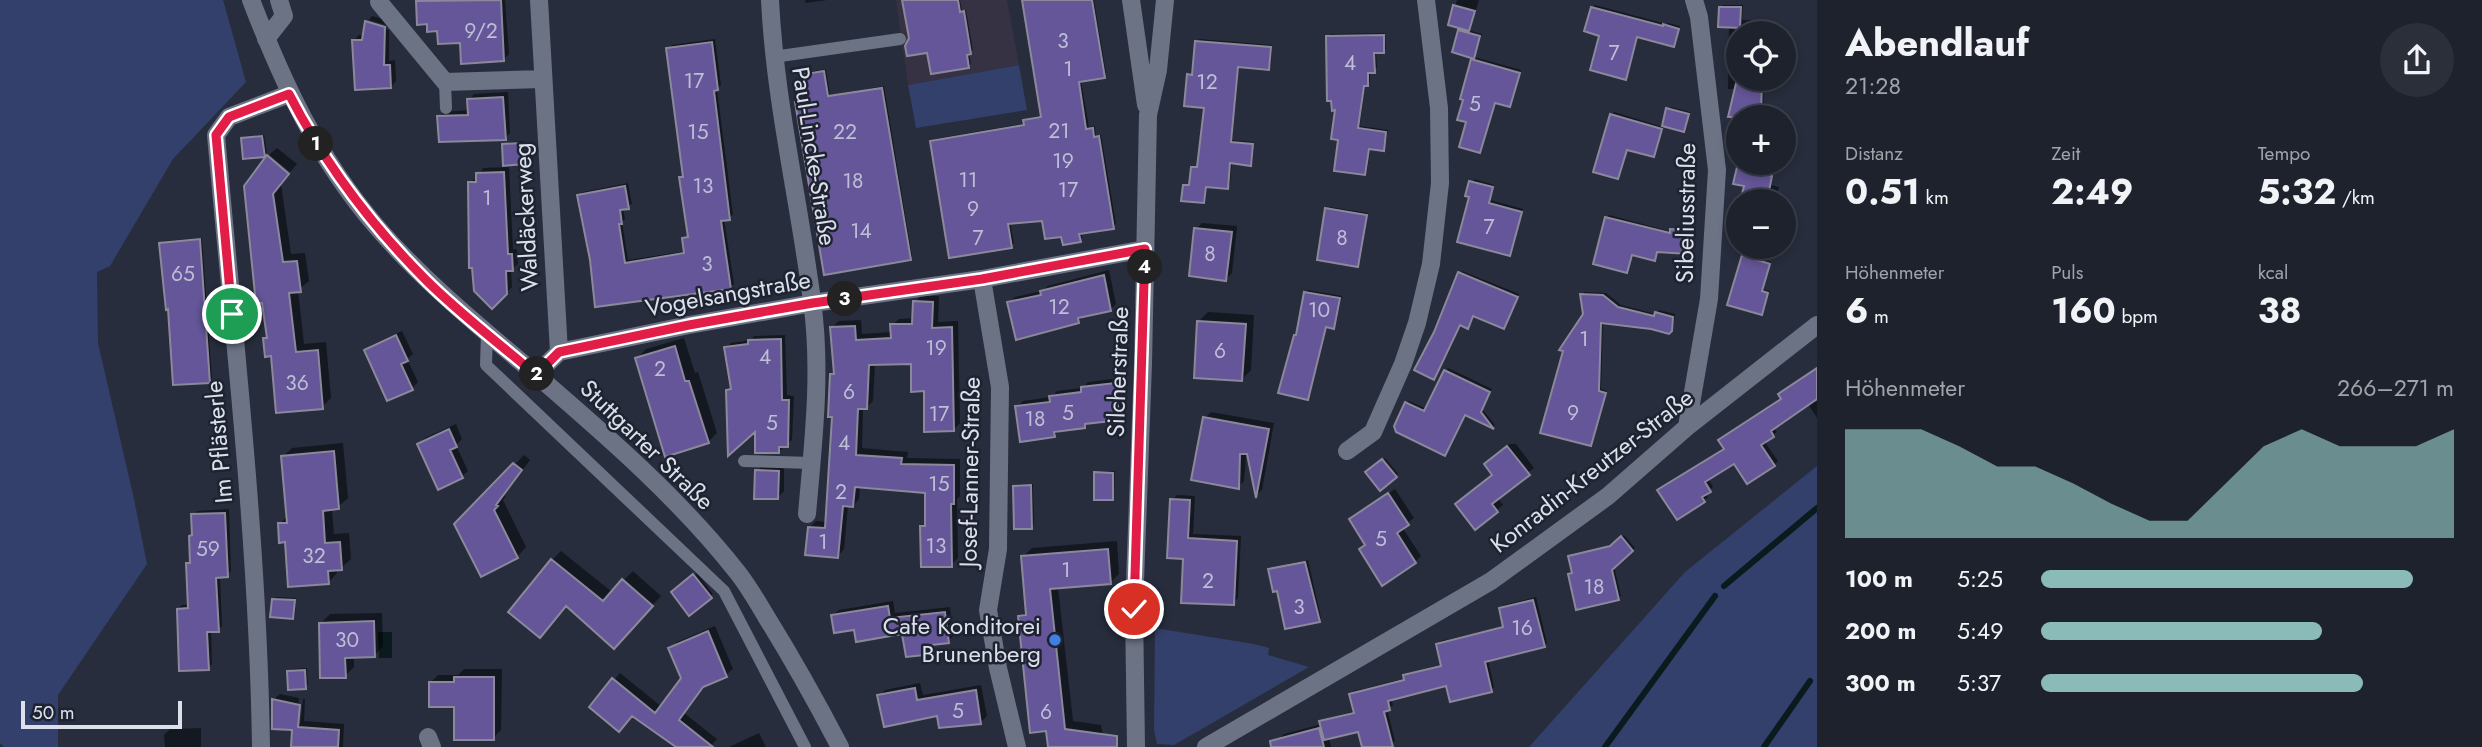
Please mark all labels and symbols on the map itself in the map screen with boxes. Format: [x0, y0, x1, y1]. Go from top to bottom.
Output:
house number: 9/2 [464, 16, 498, 46]
house number: 3 [1057, 26, 1069, 56]
house number: 7 [1608, 38, 1620, 68]
house number: 4 [1344, 48, 1356, 78]
house number: 1 [1063, 54, 1073, 84]
street label: Paul-Lincke-Straße [783, 64, 846, 248]
house number: 17 [684, 66, 704, 96]
house number: 12 [1196, 67, 1218, 97]
house number: 5 [1469, 89, 1481, 119]
house number: 21 [1048, 116, 1070, 146]
house number: 15 [687, 117, 709, 147]
house number: 22 [833, 117, 857, 147]
pin: 1 [298, 127, 334, 162]
street label: Waldäckerweg [504, 142, 547, 292]
street label: Sibeliusstraße [1667, 142, 1704, 284]
house number: 19 [1052, 146, 1074, 176]
house number: 11 [959, 165, 977, 195]
house number: 18 [843, 166, 863, 196]
house number: 13 [693, 171, 713, 201]
house number: 17 [1058, 175, 1078, 205]
house number: 1 [482, 183, 492, 213]
house number: 9 [967, 194, 979, 224]
house number: 7 [1483, 212, 1495, 242]
house number: 14 [850, 216, 872, 246]
house number: 7 [972, 223, 984, 253]
house number: 8 [1336, 223, 1348, 253]
house number: 8 [1204, 239, 1216, 269]
house number: 3 [701, 249, 713, 279]
pin: 4 [1128, 250, 1162, 284]
house number: 65 [171, 259, 195, 289]
street label: Vogelsangstraße [643, 262, 813, 325]
pin: 3 [828, 282, 862, 316]
pin [202, 284, 262, 344]
house number: 12 [1048, 292, 1070, 322]
house number: 10 [1308, 295, 1330, 325]
street label: Silcherstraße [1098, 306, 1137, 438]
house number: 1 [1579, 324, 1589, 354]
house number: 19 [925, 333, 947, 363]
house number: 6 [1214, 336, 1226, 366]
house number: 4 [759, 342, 771, 372]
house number: 2 [654, 354, 666, 384]
pin: 2 [520, 356, 554, 392]
house number: 36 [285, 368, 309, 398]
street label: Stuttgarter Straße [572, 371, 722, 518]
street label: Josef-Lanner-Straße [950, 376, 989, 571]
house number: 6 [843, 377, 855, 407]
street label: Im Pflästerle [196, 379, 241, 505]
street label: Konradin-Kreutzer-Straße [1483, 380, 1701, 561]
house number: 5 [1062, 398, 1074, 428]
house number: 9 [1567, 398, 1579, 428]
house number: 17 [929, 399, 949, 429]
house number: 18 [1025, 404, 1045, 434]
house number: 5 [766, 408, 778, 438]
house number: 4 [838, 428, 850, 458]
house number: 15 [928, 469, 950, 499]
house number: 2 [835, 477, 847, 507]
house number: 5 [1375, 524, 1387, 554]
house number: 1 [818, 527, 828, 557]
house number: 13 [926, 531, 946, 561]
house number: 59 [196, 534, 220, 564]
house number: 32 [302, 541, 326, 571]
house number: 1 [1061, 555, 1071, 585]
house number: 2 [1202, 566, 1214, 596]
house number: 18 [1584, 572, 1604, 602]
pin [1104, 579, 1164, 639]
house number: 3 [1293, 592, 1305, 622]
place label: Cafe Konditorei Brunenberg [883, 608, 1041, 671]
house number: 16 [1511, 613, 1533, 643]
house number: 30 [335, 625, 359, 655]
marker: Cafe Konditorei Brunenberg [1047, 632, 1063, 648]
house number: 5 [952, 696, 964, 726]
house number: 6 [1040, 697, 1052, 727]
scale bar [21, 698, 182, 730]

